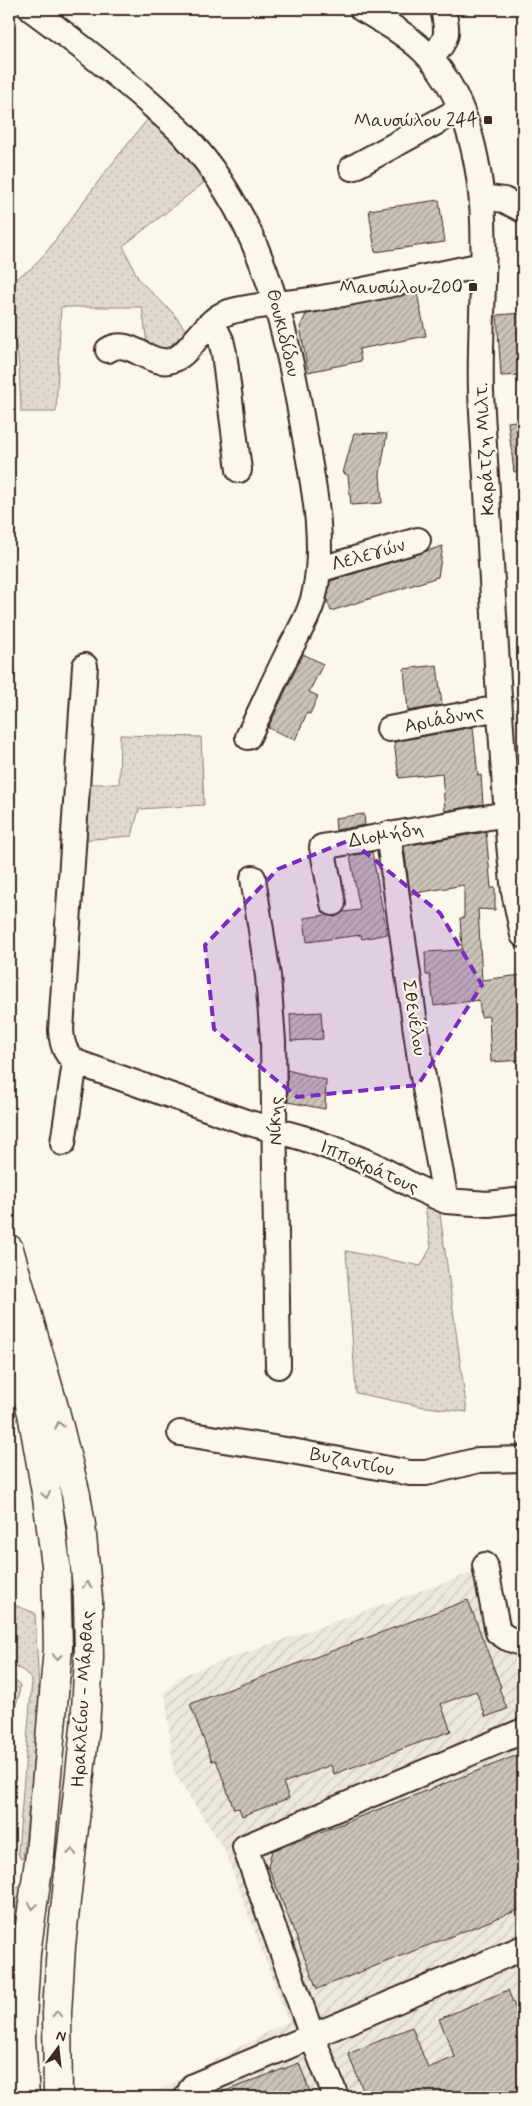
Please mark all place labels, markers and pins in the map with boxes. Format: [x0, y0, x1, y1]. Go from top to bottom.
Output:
place label: Μαυσώλου 244 [354, 108, 478, 133]
marker: Μαυσώλου 244 [482, 114, 494, 126]
place label: Μαυσώλου 200 [339, 275, 463, 300]
marker: Μαυσώλου 200 [467, 281, 479, 293]

